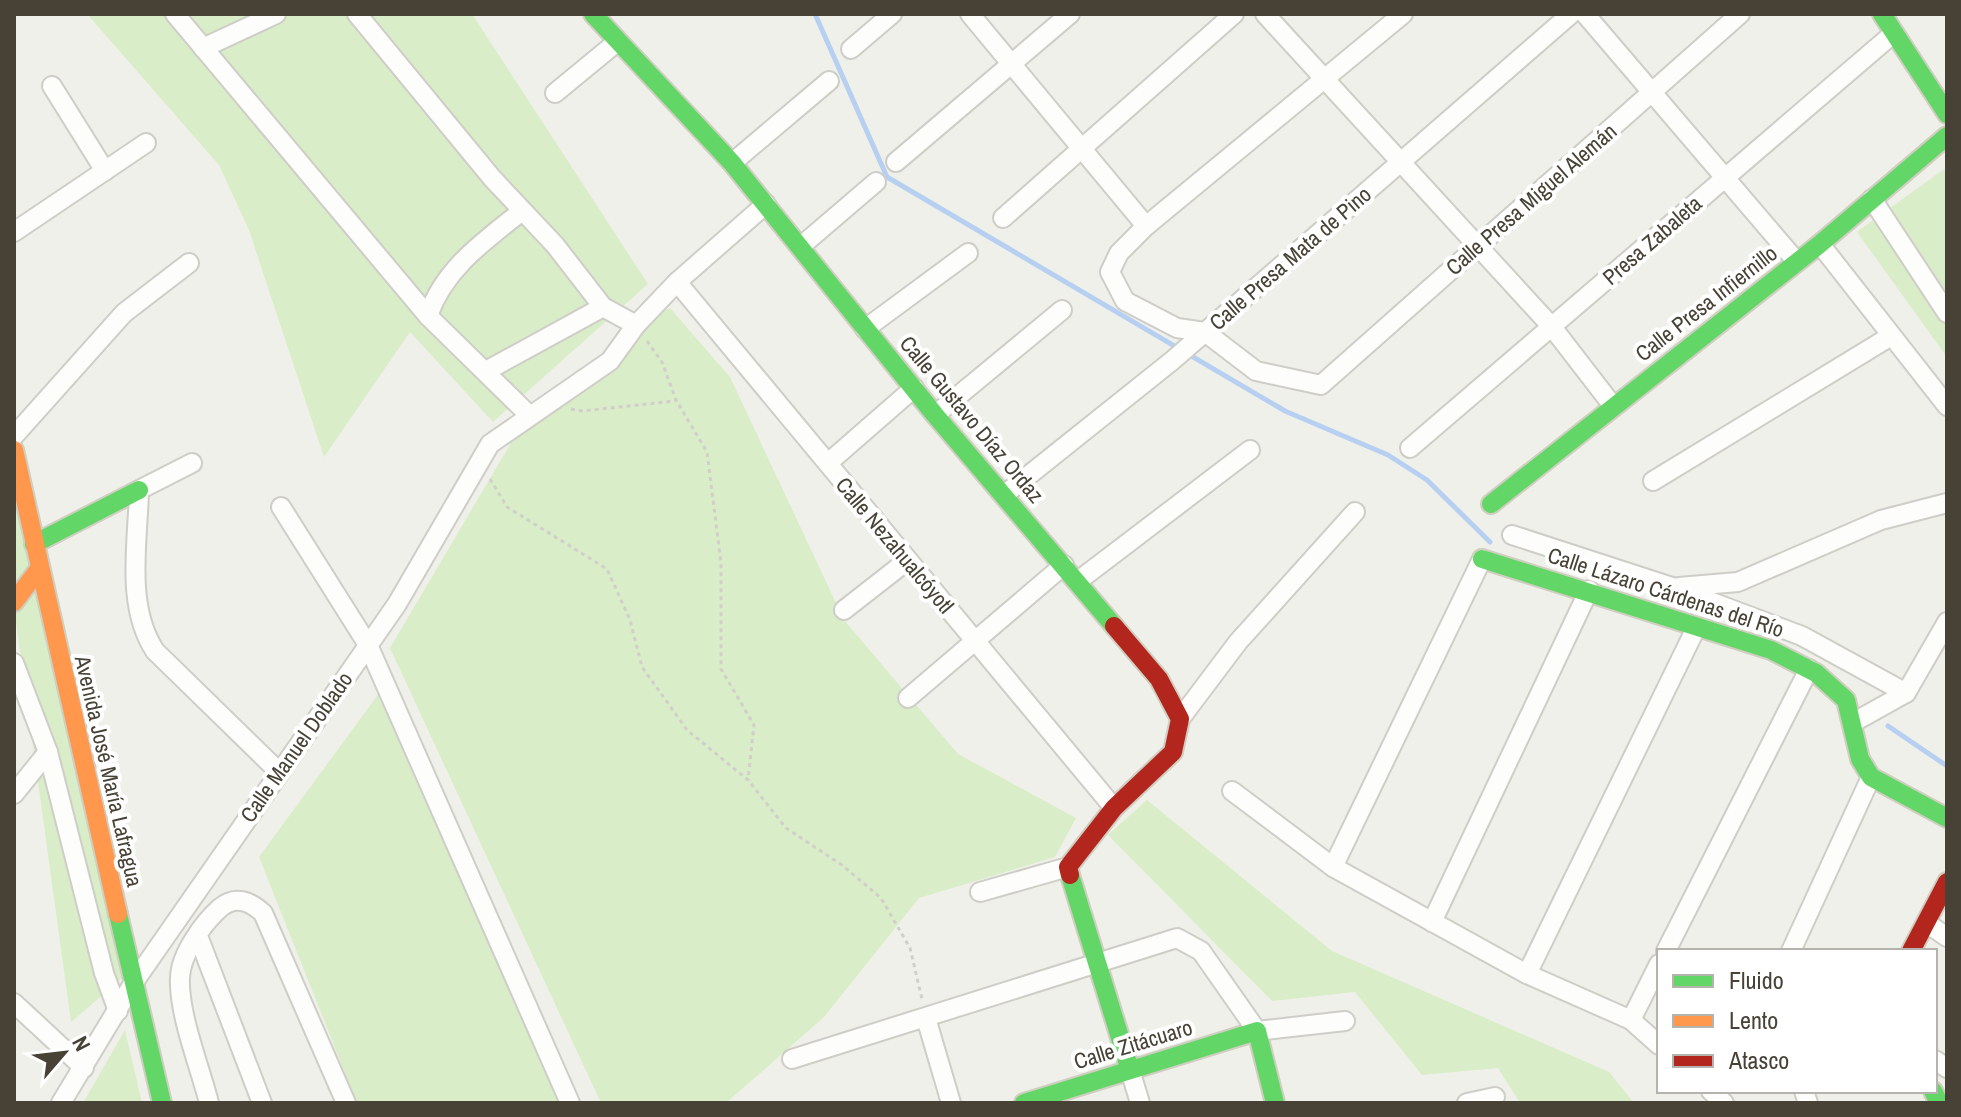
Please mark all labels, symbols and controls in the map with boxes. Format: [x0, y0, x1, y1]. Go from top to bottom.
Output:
street label: Calle Presa Miguel Alemán [1439, 116, 1623, 282]
street label: Calle Presa Mata de Pino [1203, 179, 1377, 337]
street label: Presa Zabaleta [1596, 189, 1708, 291]
street label: Calle Presa Infiernillo [1629, 238, 1783, 368]
street label: Calle Gustavo Díaz Ordaz [893, 329, 1051, 509]
street label: Calle Nezahualcóyotl [829, 470, 961, 620]
street label: Calle Lázaro Cárdenas del Río [1544, 540, 1788, 644]
street label: Avenida José María Lafragua [68, 651, 150, 890]
street label: Calle Manuel Doblado [233, 666, 359, 828]
legend [1657, 949, 1937, 1093]
text: Fluido [1729, 964, 1784, 996]
text: Lento [1729, 1004, 1778, 1036]
street label: Calle Zitácuaro [1070, 1012, 1196, 1076]
north arrow [24, 1013, 104, 1093]
text: N [65, 1031, 98, 1056]
text: Atasco [1728, 1044, 1789, 1076]

